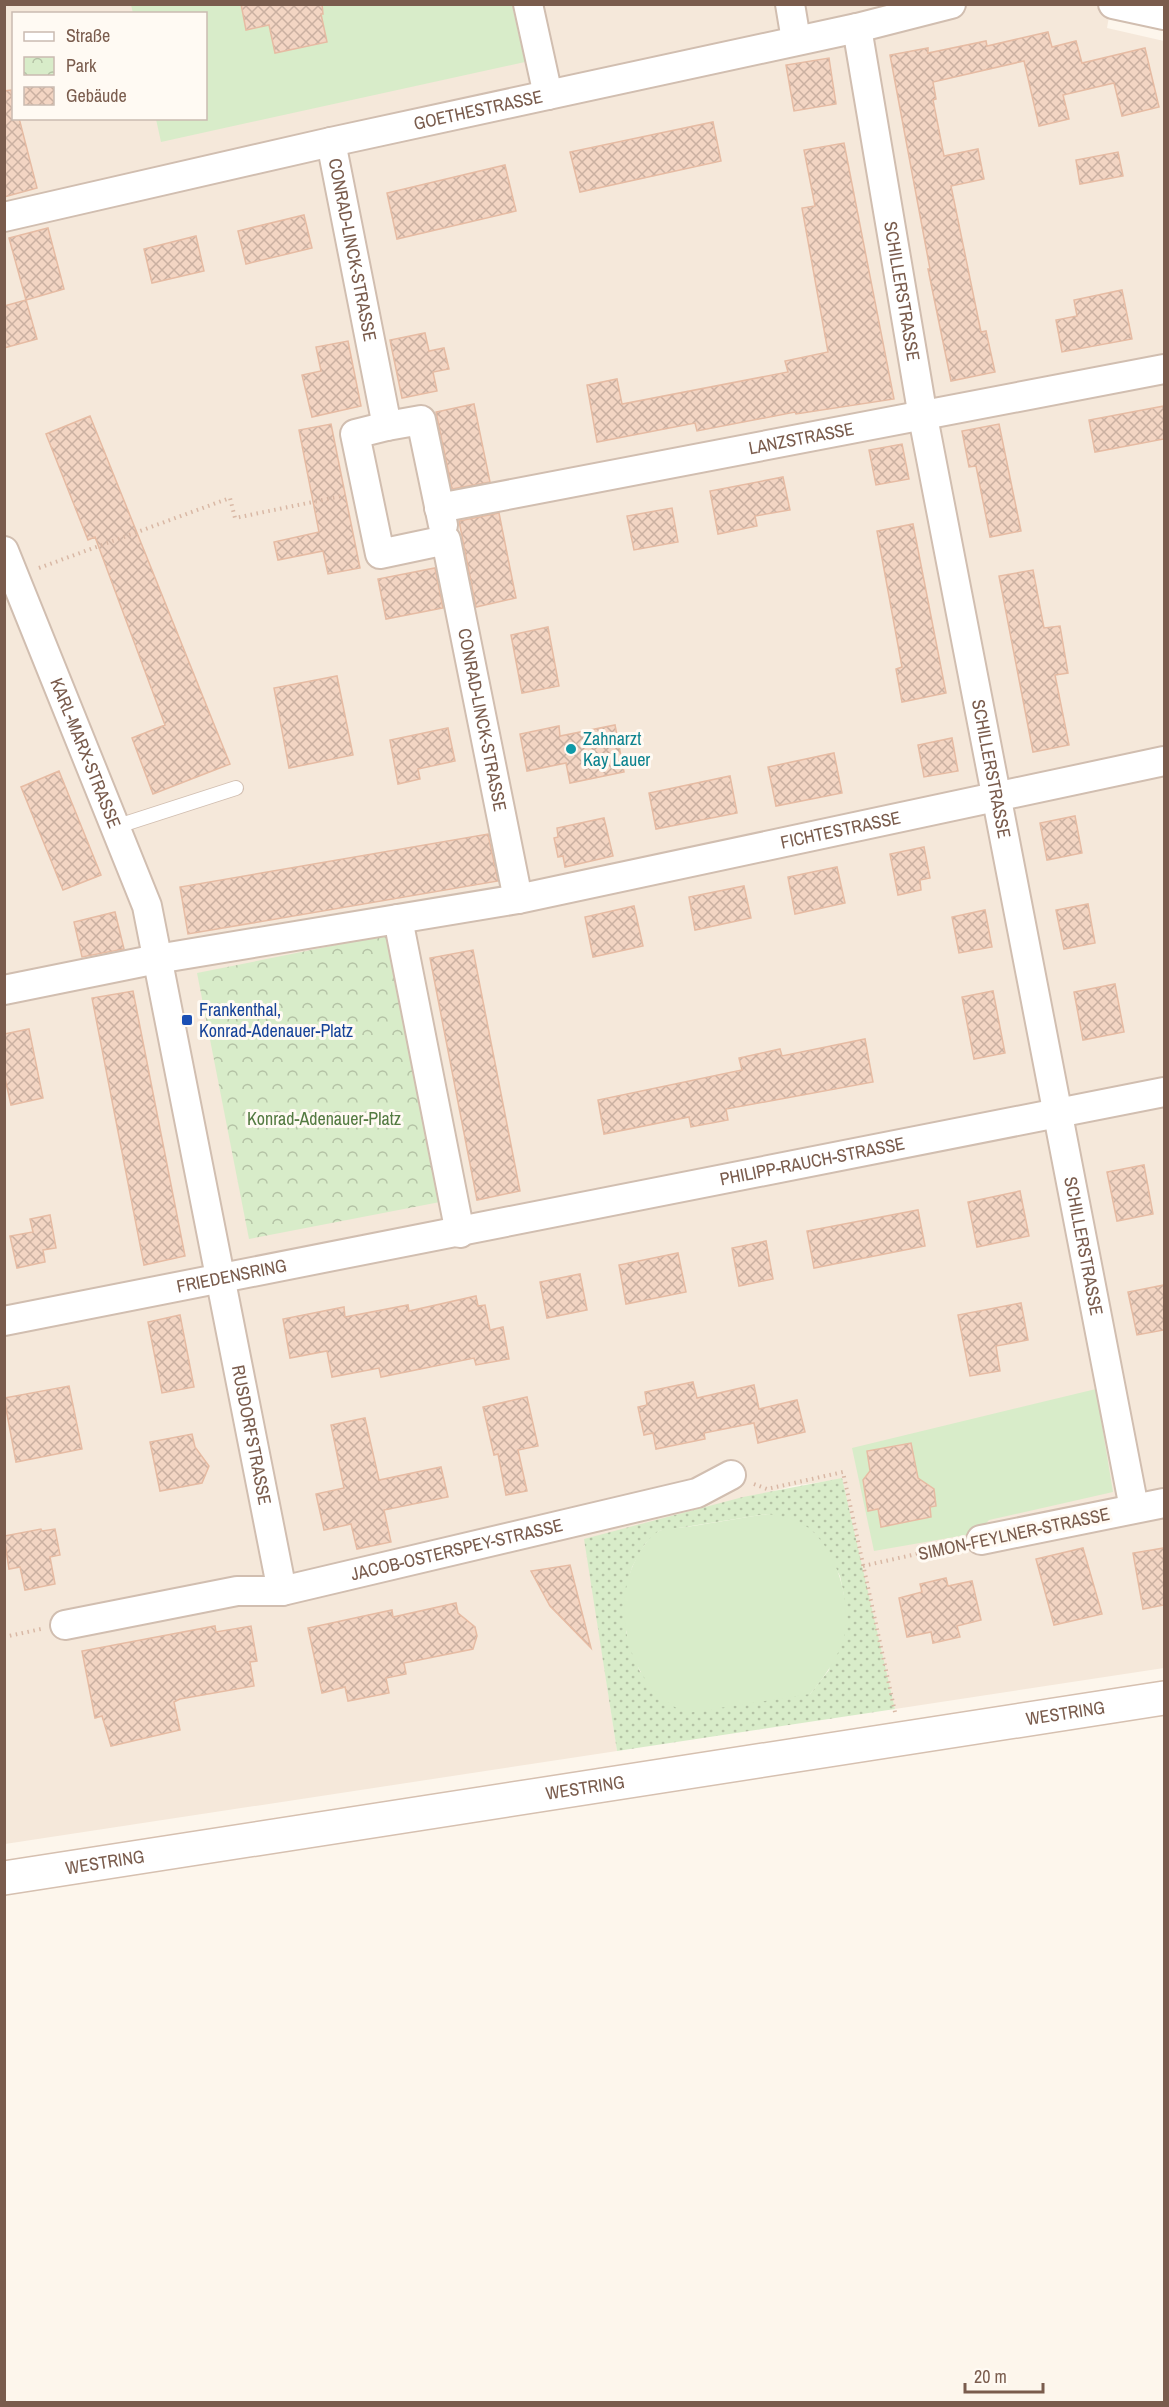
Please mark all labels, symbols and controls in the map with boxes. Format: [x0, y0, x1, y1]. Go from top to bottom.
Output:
legend [12, 12, 207, 120]
text: Straße [66, 23, 110, 48]
text: Park [66, 53, 97, 78]
text: Gebäude [66, 83, 127, 108]
street label: GOETHESTRASSE [411, 84, 545, 136]
street label: CONRAD-LINCK-STRASSE [322, 156, 383, 344]
street label: SCHILLERSTRASSE [878, 219, 926, 363]
street label: LANZSTRASSE [747, 416, 856, 460]
street label: CONRAD-LINCK-STRASSE [452, 626, 513, 814]
street label: KARL-MARX-STRASSE [44, 674, 127, 832]
street label: SCHILLERSTRASSE [966, 697, 1017, 841]
place label: Zahnarzt Kay Lauer [583, 726, 650, 772]
marker: Zahnarzt Kay Lauer [564, 742, 578, 756]
street label: FICHTESTRASSE [778, 805, 903, 855]
place label: Frankenthal, Konrad-Adenauer-Platz [199, 997, 353, 1043]
marker: Frankenthal, Konrad-Adenauer-Platz [180, 1013, 194, 1027]
park label: Konrad-Adenauer-Platz [247, 1106, 401, 1131]
street label: PHILIPP-RAUCH-STRASSE [718, 1130, 907, 1191]
street label: SCHILLERSTRASSE [1058, 1174, 1110, 1318]
street label: FRIEDENSRING [174, 1253, 289, 1299]
street label: RUSDORFSTRASSE [226, 1363, 278, 1507]
street label: SIMON-FEYLNER-STRASSE [916, 1501, 1112, 1566]
street label: JACOB-OSTERSPEY-STRASSE [348, 1512, 565, 1586]
street label: WESTRING [1024, 1694, 1106, 1731]
street label: WESTRING [544, 1769, 626, 1806]
street label: WESTRING [63, 1843, 146, 1880]
scale bar [965, 2356, 1043, 2394]
text: 20 m [974, 2364, 1007, 2389]

